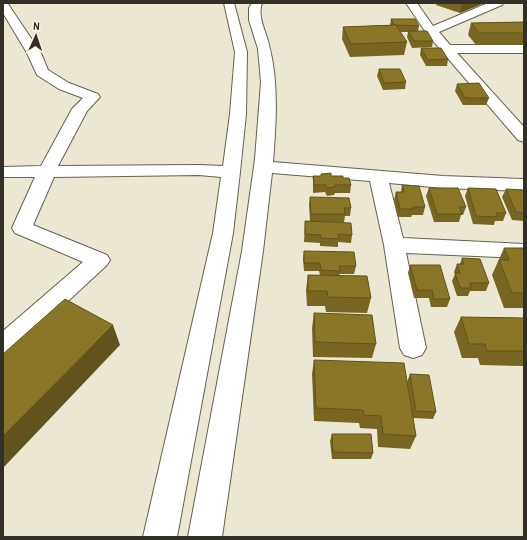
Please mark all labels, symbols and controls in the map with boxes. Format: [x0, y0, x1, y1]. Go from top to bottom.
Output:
north arrow [16, 16, 56, 56]
text: N [33, 19, 40, 33]

